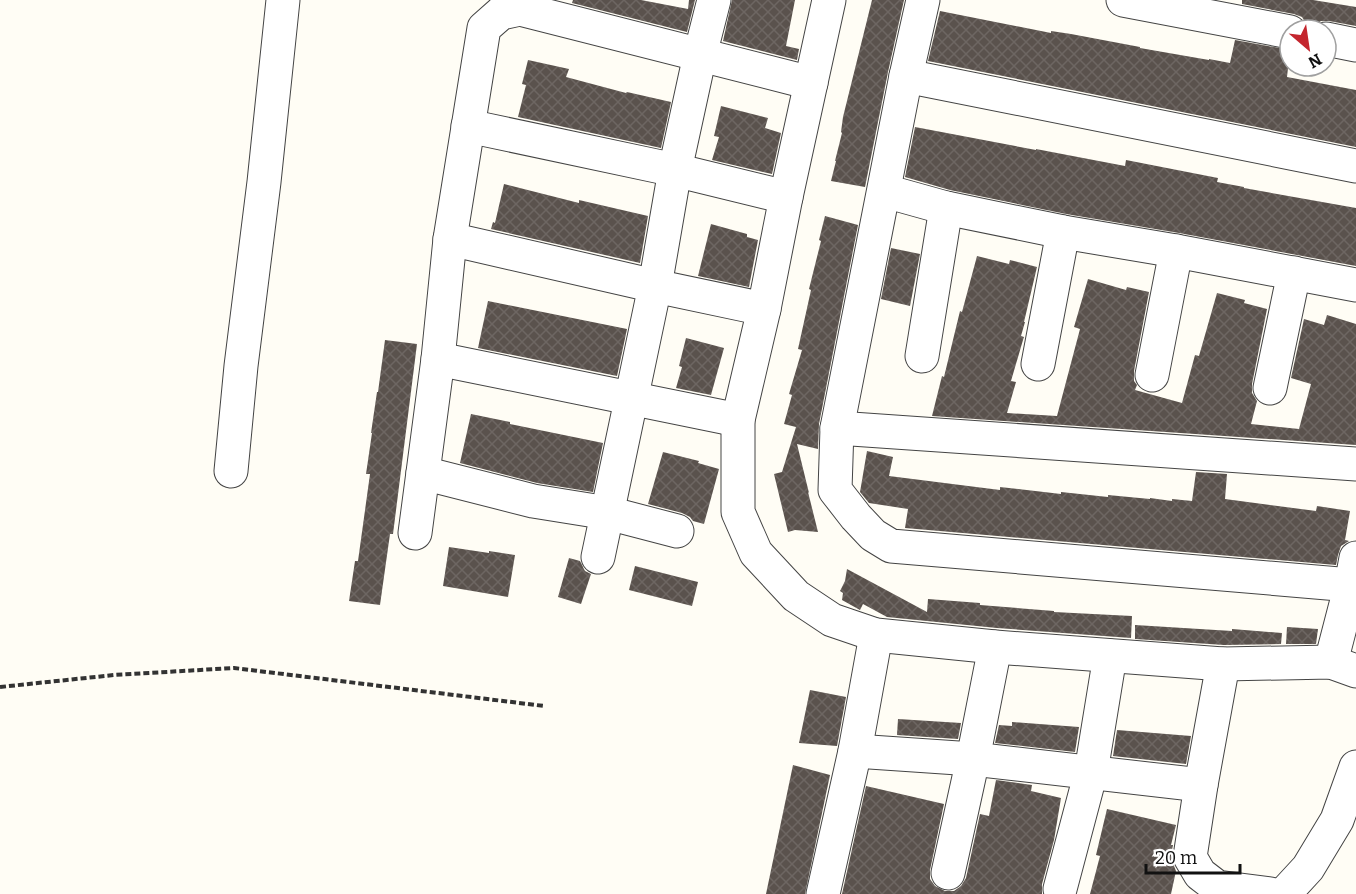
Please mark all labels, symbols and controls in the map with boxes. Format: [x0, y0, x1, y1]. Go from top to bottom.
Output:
north arrow [1278, 18, 1338, 78]
text: N [1305, 49, 1325, 72]
scale bar [1146, 837, 1240, 875]
text: 20 m [1155, 847, 1197, 869]

